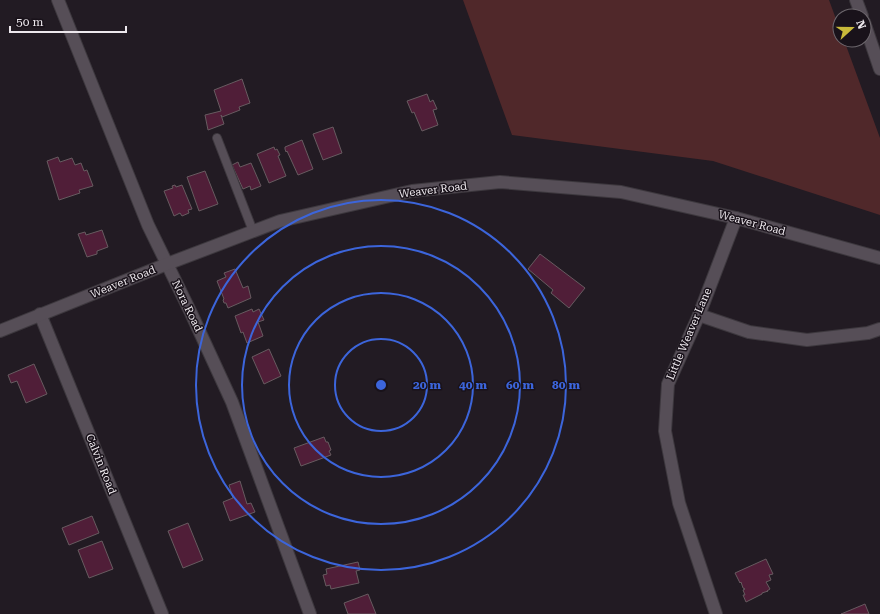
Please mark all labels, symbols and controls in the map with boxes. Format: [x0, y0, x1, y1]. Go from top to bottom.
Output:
scale bar [10, 8, 126, 34]
north arrow [832, 8, 872, 48]
text: 50 m [16, 15, 43, 29]
text: N [853, 18, 869, 31]
street label: Weaver Road [398, 179, 468, 201]
street label: Weaver Road [717, 208, 787, 238]
street label: Weaver Road [89, 263, 157, 301]
street label: Nora Road [169, 278, 205, 334]
street label: Little Weaver Lane [664, 286, 714, 382]
centre of rings [374, 378, 388, 392]
text: 20 m [413, 378, 441, 392]
text: 40 m [459, 378, 487, 392]
text: 60 m [506, 378, 534, 392]
text: 80 m [552, 378, 580, 392]
street label: Calvin Road [83, 432, 119, 496]

